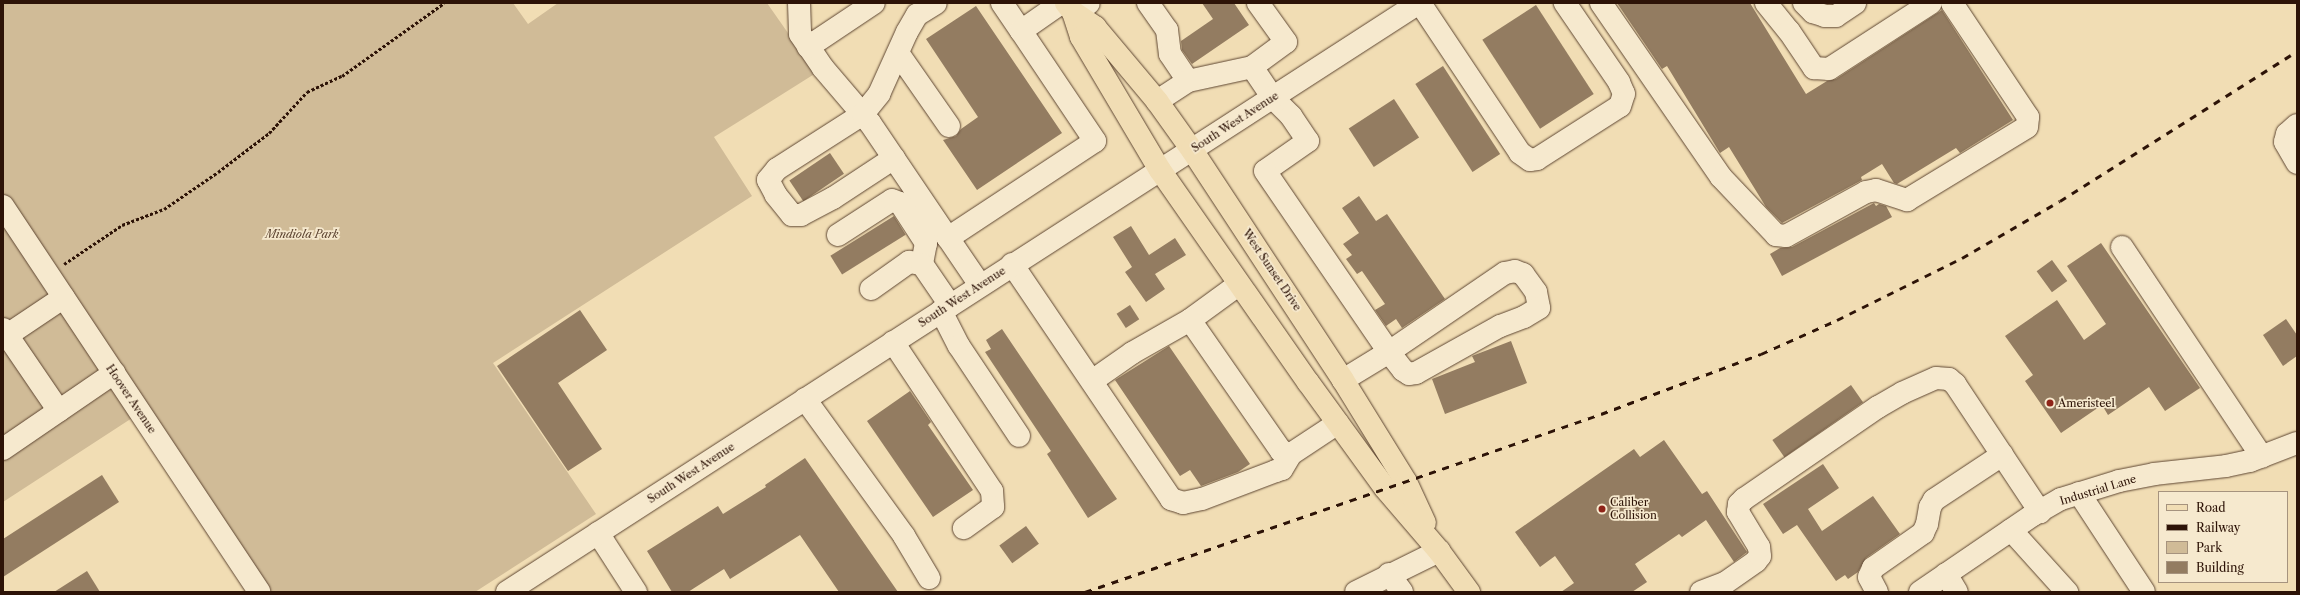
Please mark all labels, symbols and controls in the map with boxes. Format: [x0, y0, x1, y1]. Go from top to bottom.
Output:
street label: South West Avenue [1189, 89, 1281, 155]
park label: Mindiola Park [265, 227, 339, 241]
street label: West Sunset Drive [1240, 227, 1304, 313]
street label: South West Avenue [916, 264, 1008, 330]
street label: Hoover Avenue [103, 362, 159, 436]
place label: Ameristeel [2058, 396, 2115, 410]
marker: Ameristeel [2045, 398, 2055, 408]
street label: South West Avenue [645, 440, 737, 506]
street label: Industrial Lane [2058, 472, 2138, 508]
legend [2158, 491, 2288, 583]
place label: Caliber Collision [1610, 496, 1657, 522]
text: Road [2196, 500, 2226, 515]
marker: Caliber Collision [1597, 504, 1607, 514]
text: Railway [2196, 520, 2241, 535]
text: Park [2196, 540, 2222, 555]
text: Building [2196, 560, 2244, 575]

